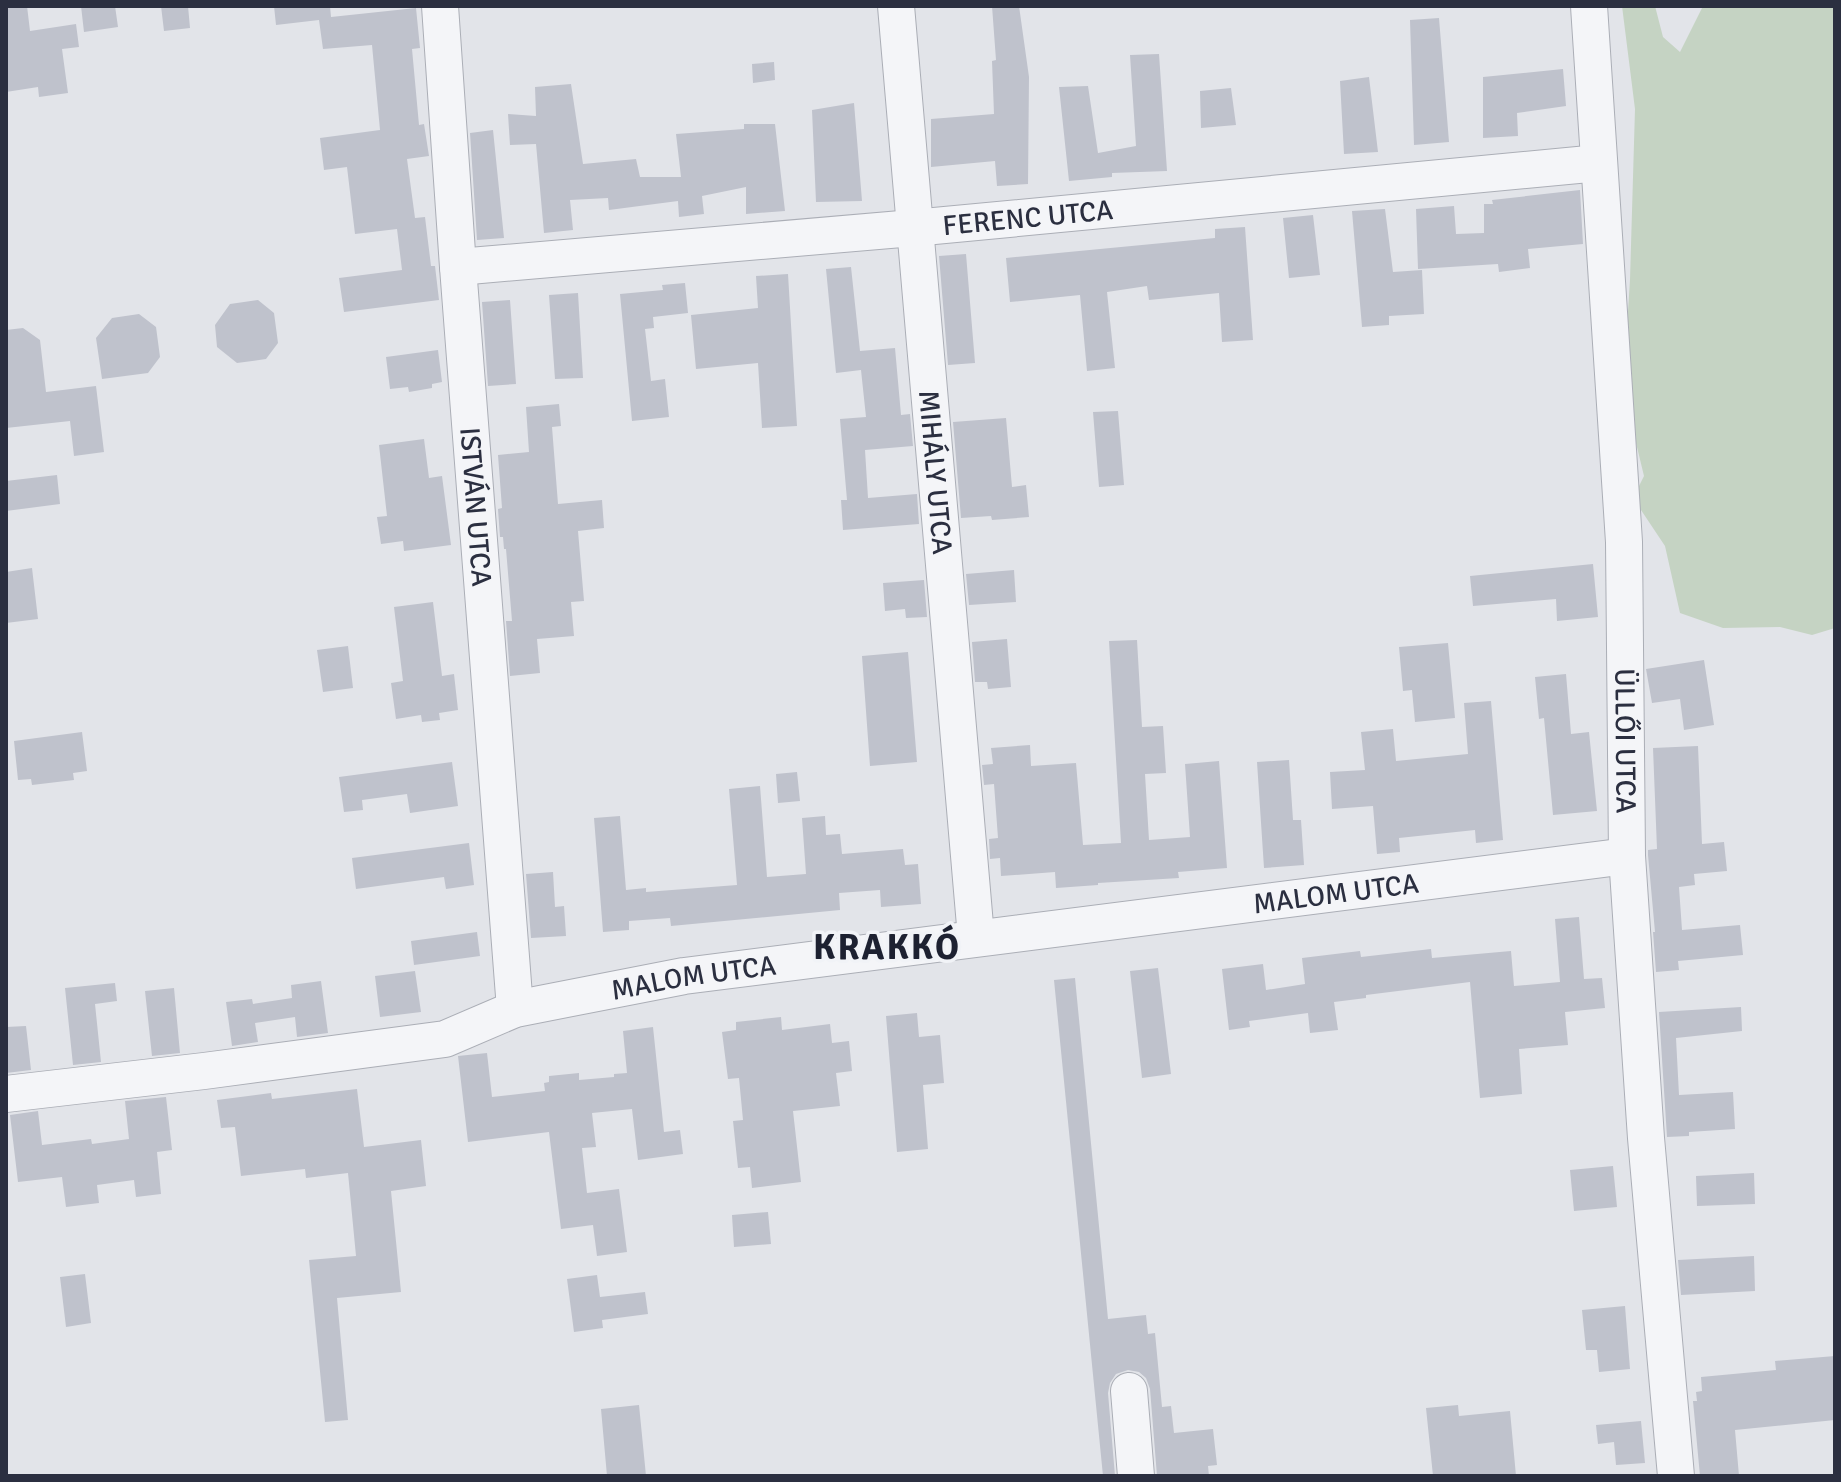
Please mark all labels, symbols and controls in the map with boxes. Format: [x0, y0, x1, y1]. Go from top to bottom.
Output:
street label: FERENC UTCA [941, 193, 1115, 243]
street label: MIHÁLY UTCA [911, 389, 959, 556]
street label: ISTVÁN UTCA [452, 426, 498, 588]
street label: ÜLLŐI UTCA [1607, 668, 1643, 814]
street label: MALOM UTCA [1251, 867, 1421, 921]
district label: KRAKKÓ [813, 924, 961, 970]
street label: MALOM UTCA [608, 948, 778, 1008]

